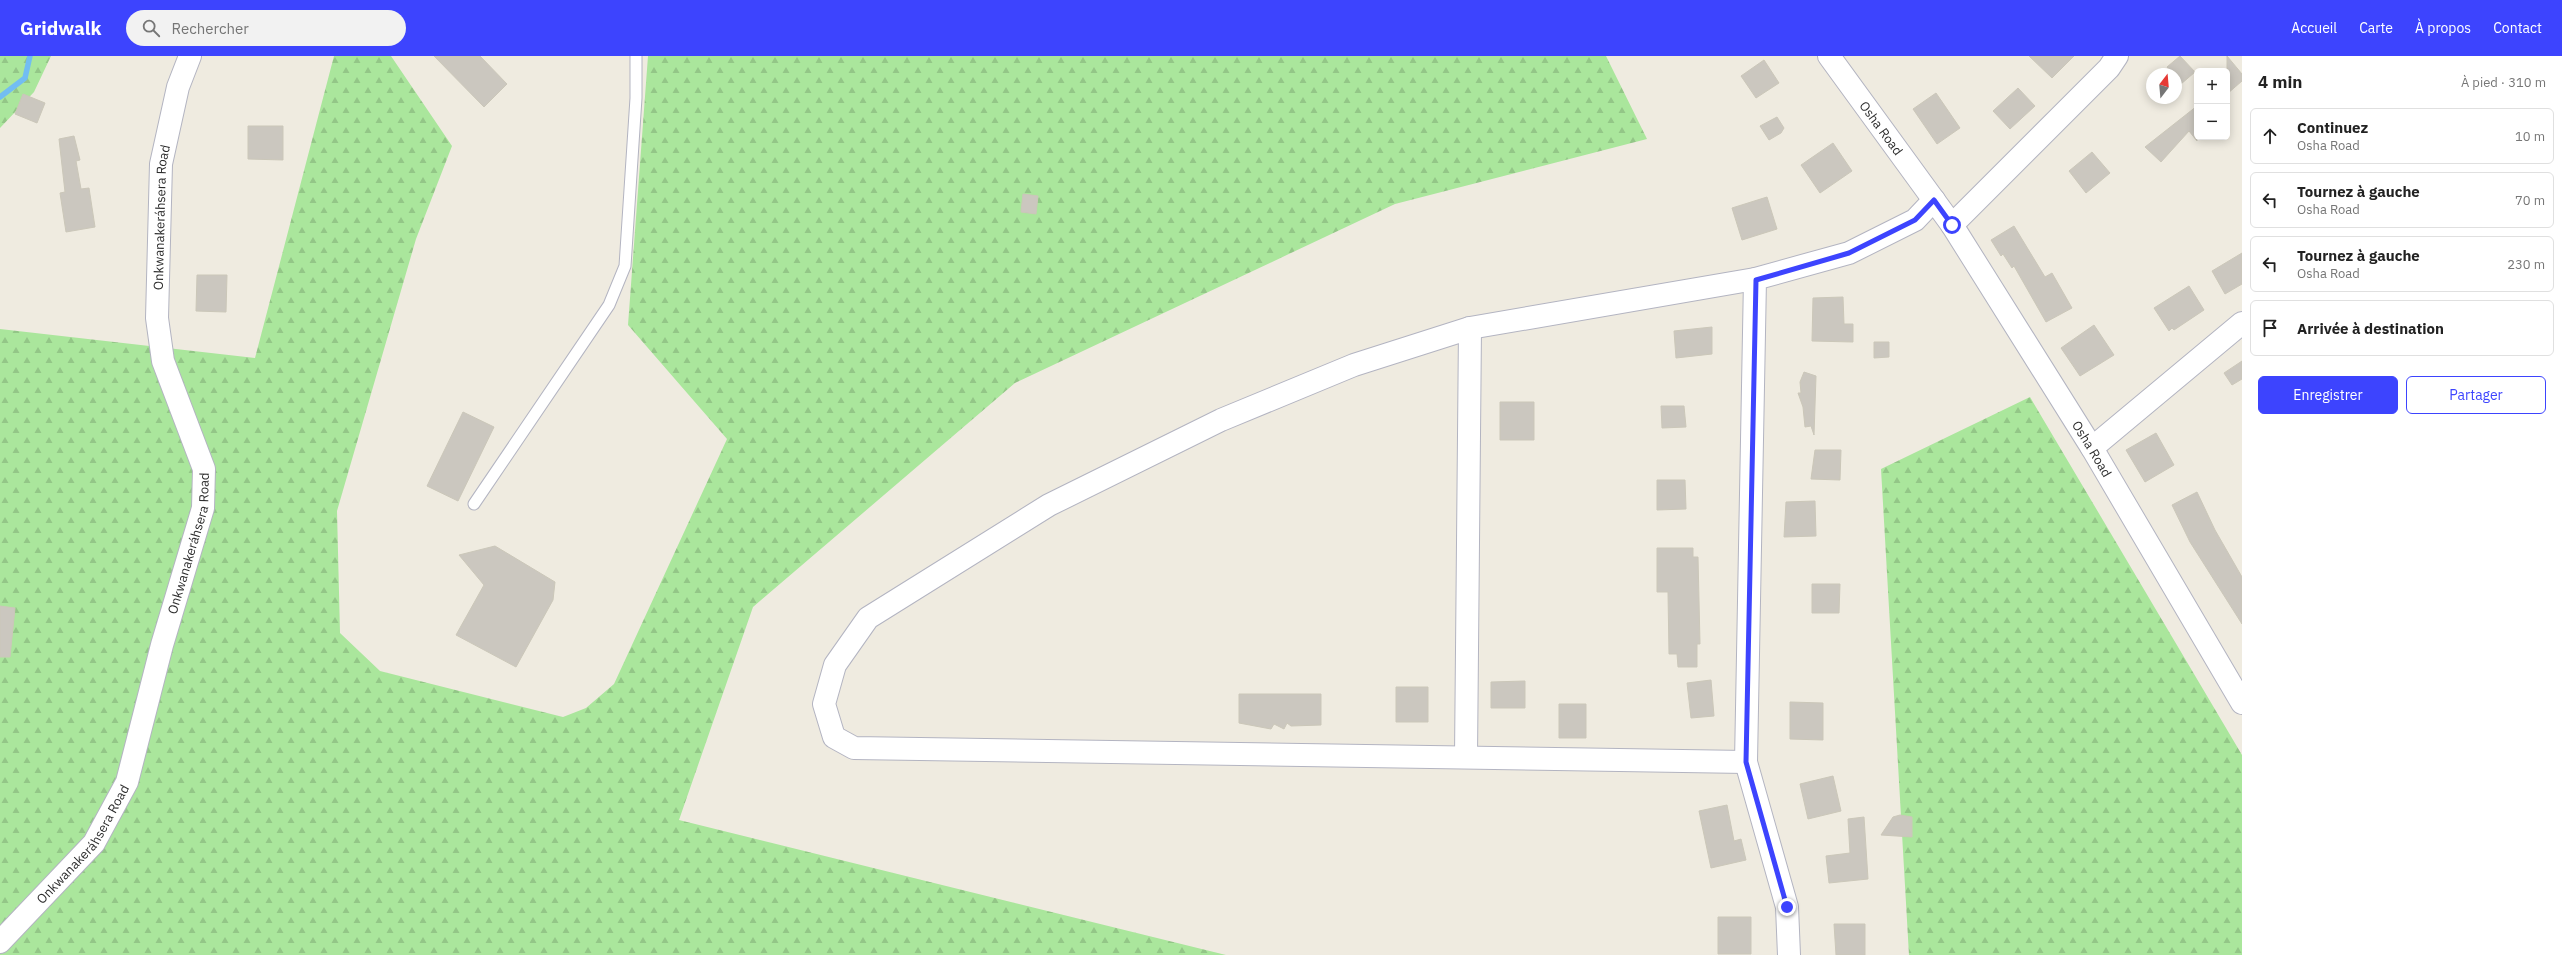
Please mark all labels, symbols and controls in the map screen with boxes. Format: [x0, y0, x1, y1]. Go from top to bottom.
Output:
search box [126, 10, 406, 46]
text: Gridwalk [20, 16, 102, 40]
icon: search [140, 17, 162, 39]
text: Rechercher [172, 19, 249, 38]
text: Accueil [2291, 19, 2337, 37]
text: Carte [2359, 19, 2393, 37]
text: À propos [2415, 19, 2471, 37]
text: Contact [2493, 19, 2542, 37]
north arrow [2146, 68, 2182, 104]
map controls [2194, 68, 2230, 140]
button: + [2194, 68, 2230, 104]
text: 4 min [2258, 71, 2302, 93]
text: À pied · 310 m [2461, 74, 2546, 91]
street label: Osha Road [1856, 98, 1907, 158]
button: − [2194, 104, 2230, 140]
text: Continuez [2297, 118, 2368, 137]
icon: ahead [2259, 125, 2281, 147]
text: 10 m [2515, 128, 2545, 145]
text: Osha Road [2297, 137, 2360, 154]
street label: Onkwanakeráhsera Road [149, 143, 174, 290]
text: Tournez à gauche [2297, 182, 2420, 201]
icon: left [2259, 189, 2281, 211]
text: 70 m [2515, 192, 2545, 209]
text: Osha Road [2297, 201, 2360, 218]
route start [1943, 216, 1961, 234]
text: Tournez à gauche [2297, 246, 2420, 265]
icon: left [2259, 253, 2281, 275]
text: 230 m [2507, 256, 2545, 273]
text: Osha Road [2297, 265, 2360, 282]
icon: arrive [2259, 317, 2281, 339]
text: Arrivée à destination [2297, 319, 2444, 338]
button: Enregistrer [2258, 376, 2398, 414]
button: Partager [2406, 376, 2546, 414]
street label: Osha Road [2068, 417, 2116, 480]
street label: Onkwanakeráhsera Road [163, 472, 212, 616]
street label: Onkwanakeráhsera Road [33, 782, 133, 907]
route end [1778, 898, 1796, 916]

